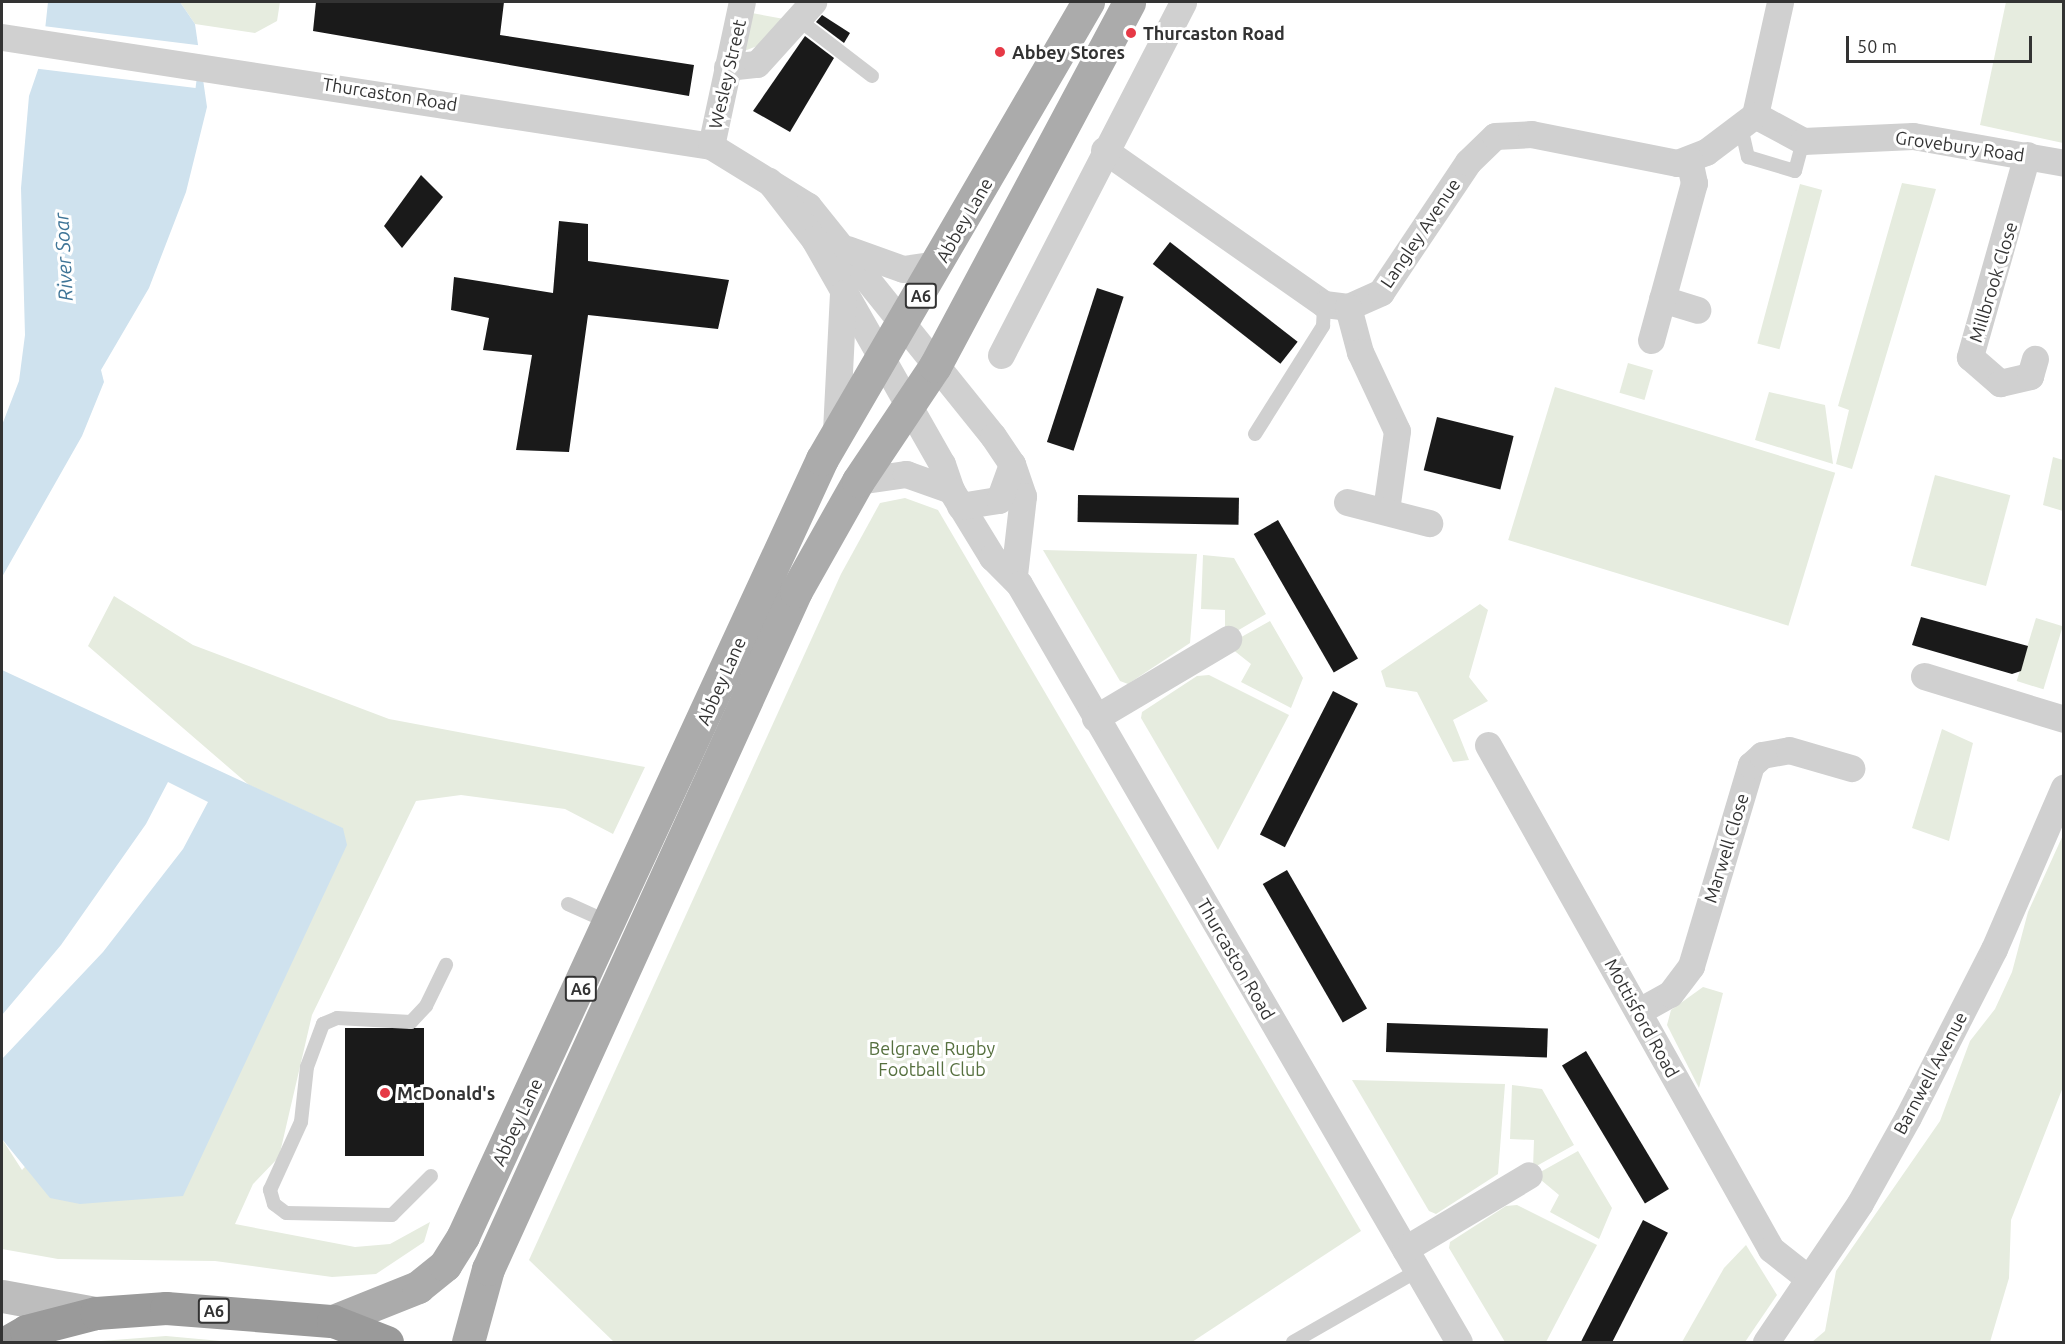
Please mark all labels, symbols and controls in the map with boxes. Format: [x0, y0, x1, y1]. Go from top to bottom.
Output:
street label: Wesley Street [704, 17, 750, 131]
place label: Thurcaston Road [1143, 22, 1285, 44]
scale bar [1849, 24, 2035, 62]
marker: Thurcaston Road [1124, 26, 1138, 40]
text: 50 m [1857, 36, 1897, 56]
place label: Abbey Stores [1012, 41, 1125, 63]
marker: Abbey Stores [993, 45, 1007, 59]
street label: Thurcaston Road [321, 73, 459, 115]
street label: Grovebury Road [1894, 126, 2026, 166]
street label: Abbey Lane [931, 174, 997, 266]
street label: Langley Avenue [1375, 174, 1465, 292]
water label: River Soar [49, 212, 77, 302]
street label: Millbrook Close [1964, 219, 2022, 345]
road number: A6 [904, 283, 938, 309]
street label: Abbey Lane [692, 634, 750, 728]
street label: Marwell Close [1699, 791, 1753, 905]
street label: Thurcaston Road [1193, 895, 1279, 1023]
street label: Mottisford Road [1600, 955, 1684, 1081]
road number: A6 [564, 976, 598, 1002]
street label: Barnwell Avenue [1889, 1008, 1971, 1138]
park label: Belgrave Rugby Football Club [869, 1038, 995, 1080]
street label: Abbey Lane [487, 1075, 547, 1169]
place label: McDonald's [397, 1082, 495, 1104]
marker: McDonald's [378, 1086, 392, 1100]
road number: A6 [198, 1298, 230, 1324]

